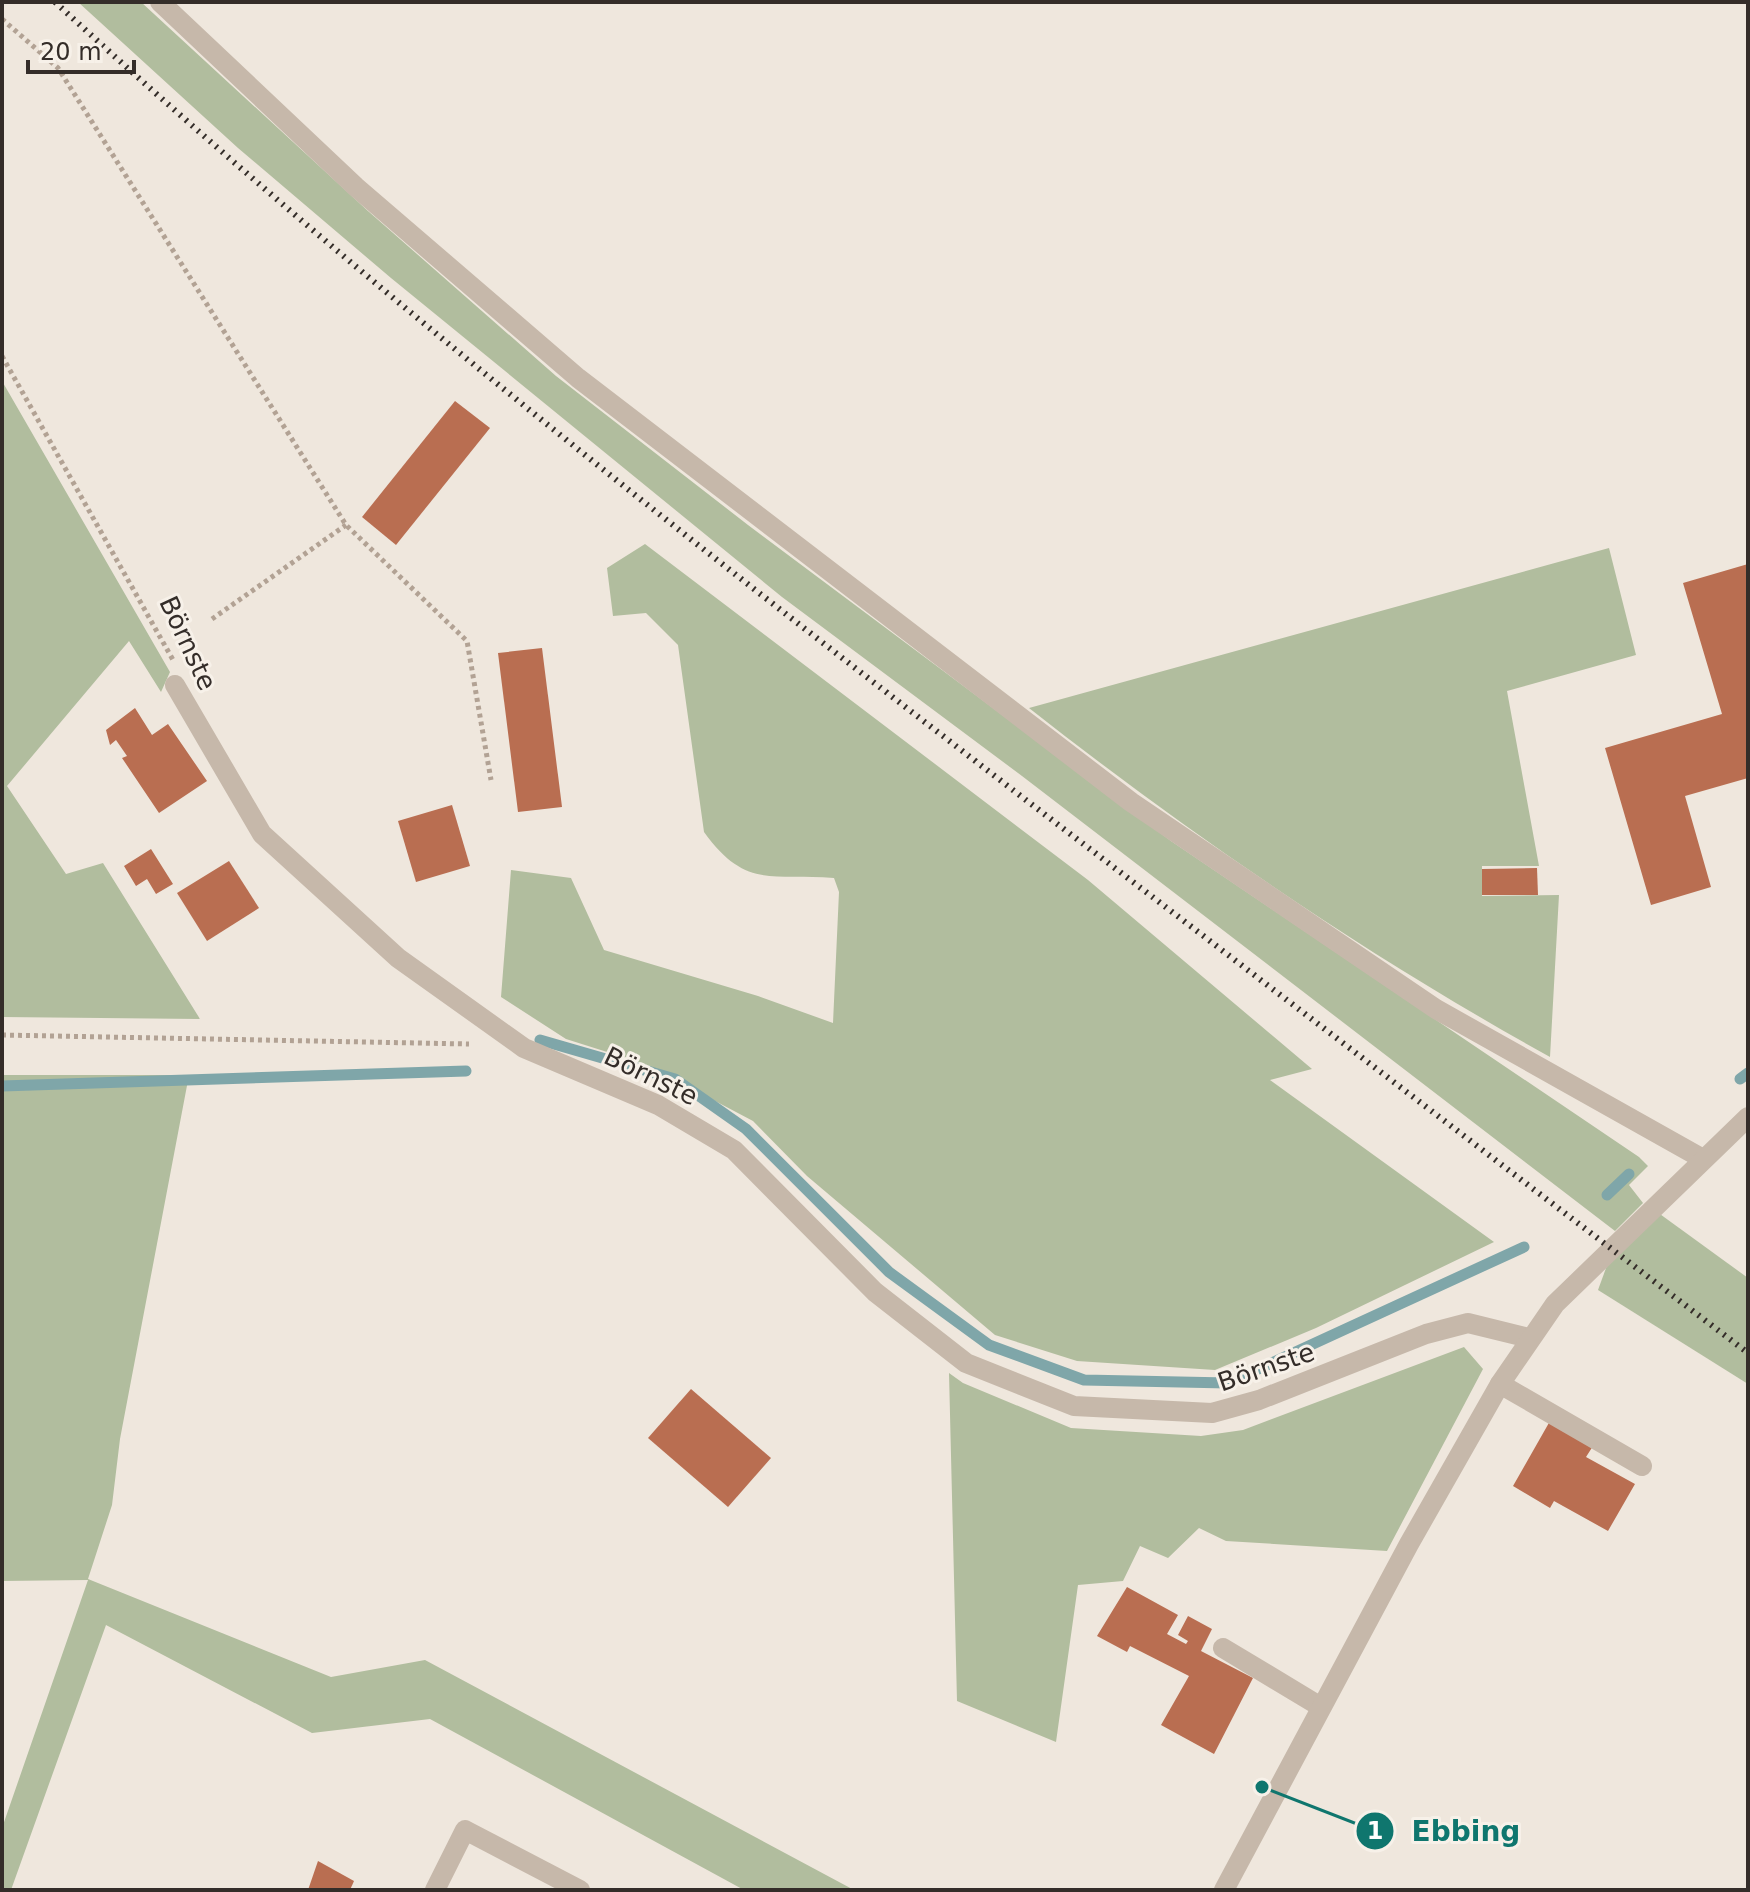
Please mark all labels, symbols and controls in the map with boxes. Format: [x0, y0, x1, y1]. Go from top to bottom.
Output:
scale bar [28, 24, 134, 74]
text: 20 m [40, 38, 102, 66]
street label: Börnste [153, 591, 223, 695]
street label: Börnste [599, 1041, 703, 1111]
street label: Börnste [1214, 1337, 1318, 1397]
callout: Ebbing [1355, 1805, 1536, 1857]
text: Ebbing [1412, 1815, 1520, 1848]
text: 1 [1367, 1817, 1383, 1845]

